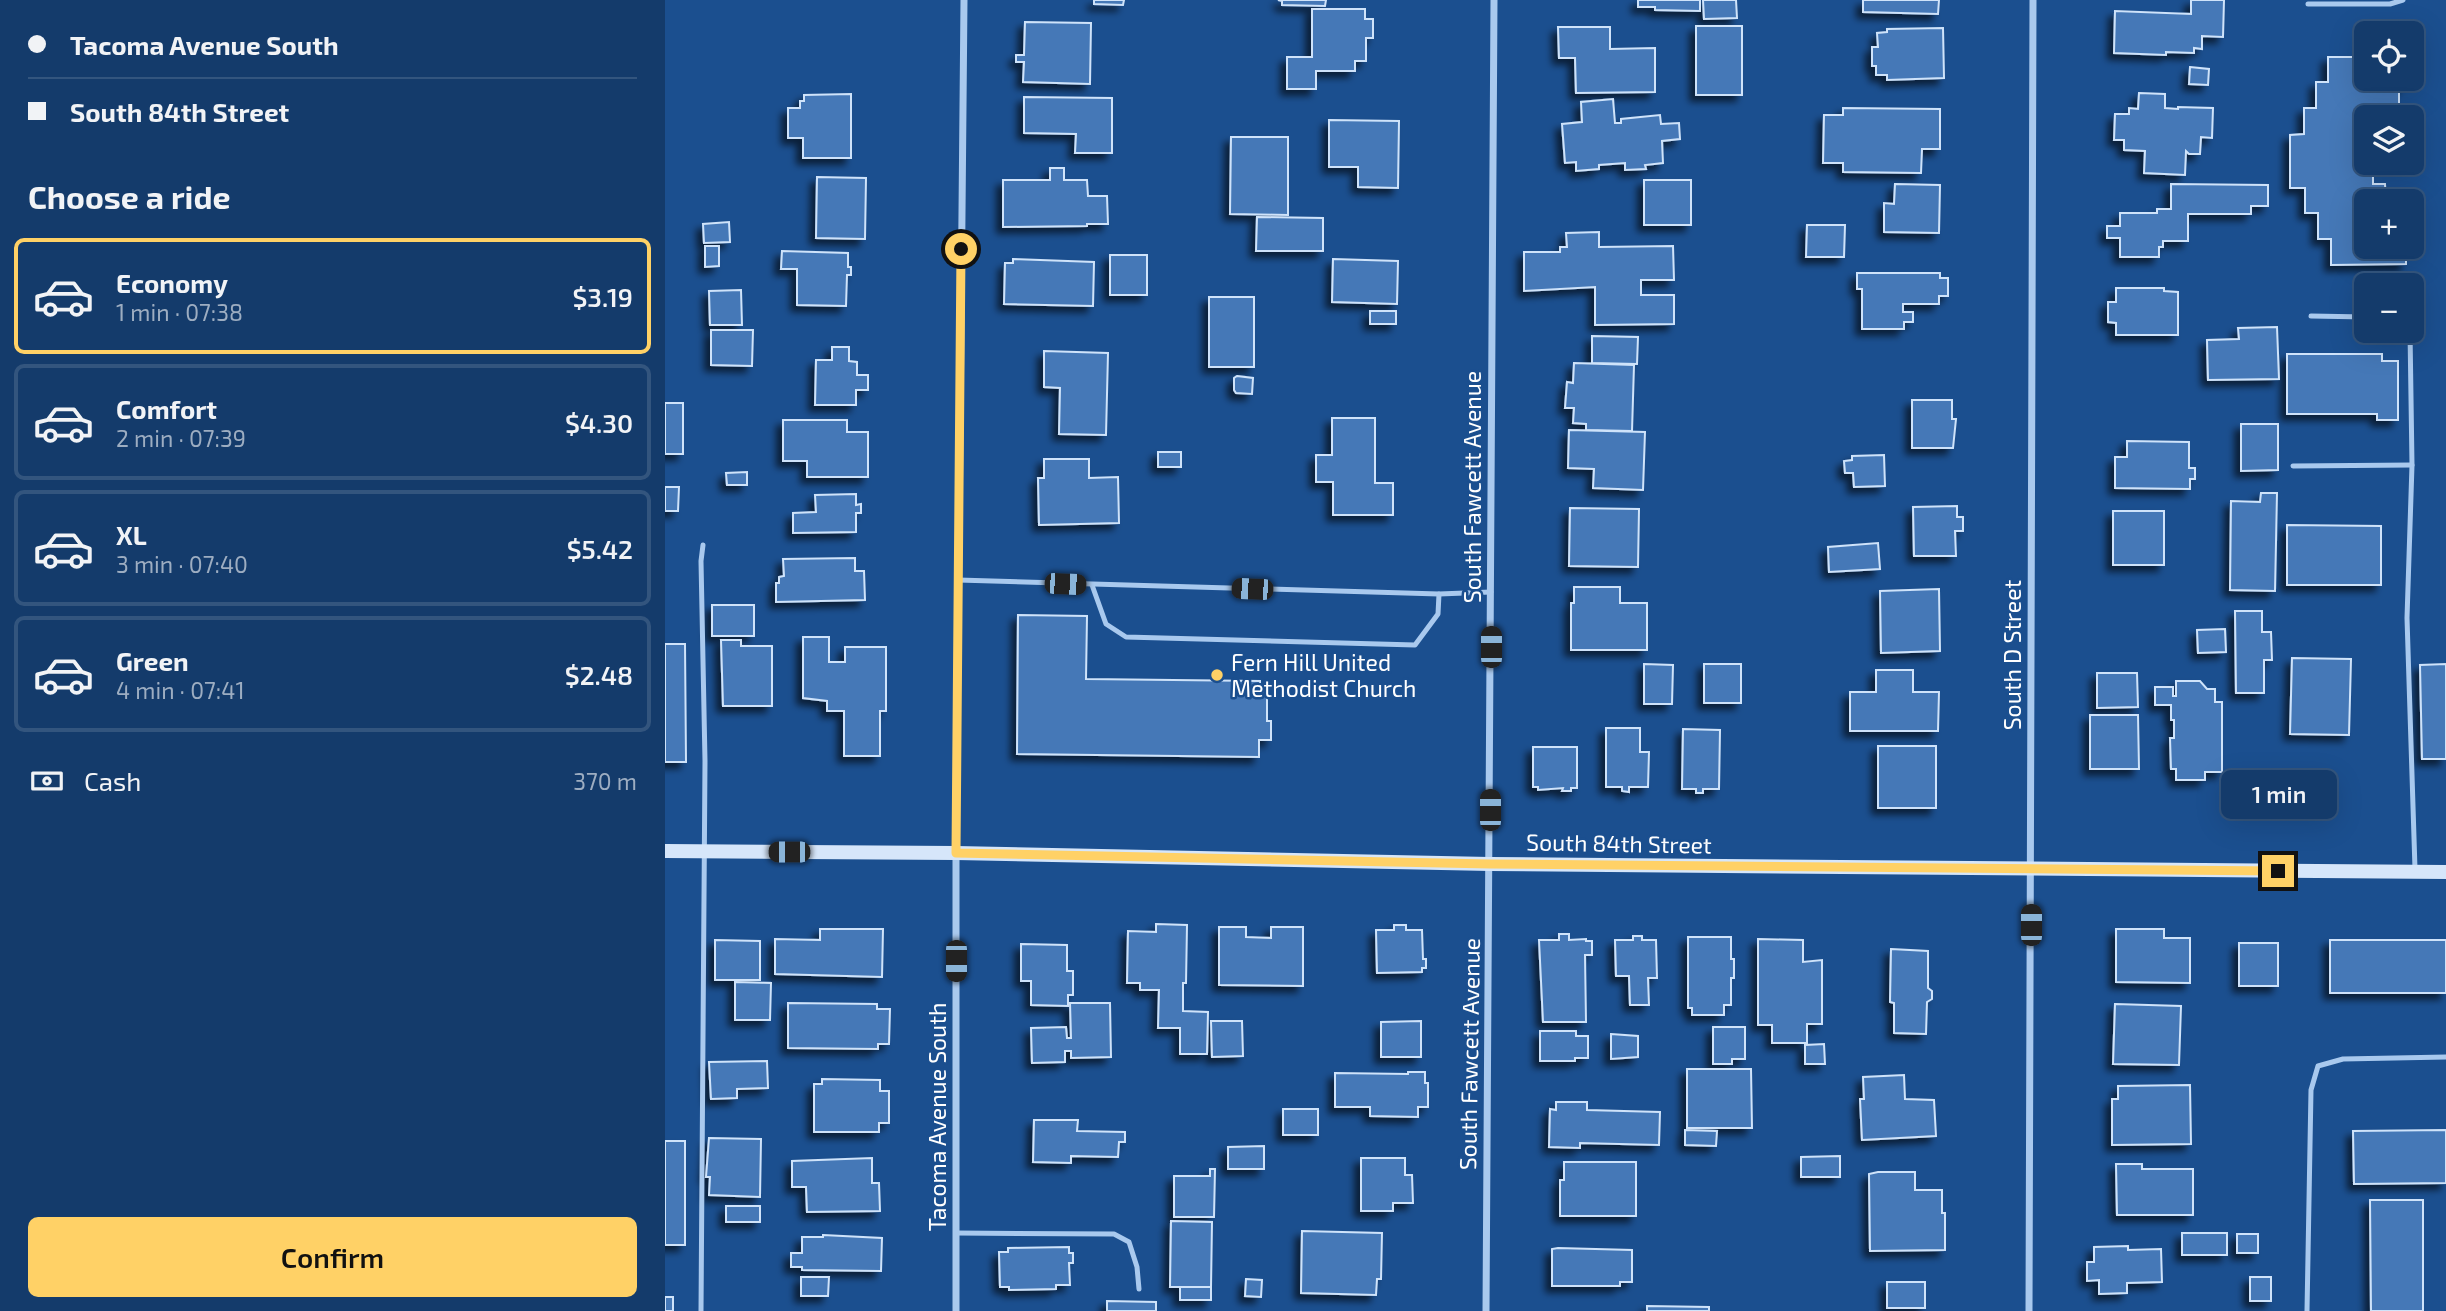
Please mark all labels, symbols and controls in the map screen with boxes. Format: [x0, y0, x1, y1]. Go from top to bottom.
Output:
map controls [2354, 21, 2424, 343]
button: locate [2354, 21, 2424, 91]
text: Tacoma Avenue South [70, 29, 339, 60]
text: South 84th Street [70, 96, 289, 127]
button: layers [2354, 105, 2424, 175]
text: Choose a ride [28, 177, 231, 215]
button: + [2354, 189, 2424, 259]
route start [945, 233, 977, 265]
icon: car [32, 265, 95, 328]
text: Economy [116, 267, 228, 298]
button: − [2354, 273, 2424, 343]
text: $3.19 [572, 281, 633, 312]
text: 1 min · 07:38 [116, 298, 243, 326]
street label: South Fawcett Avenue [1458, 371, 1486, 603]
icon: car [32, 391, 95, 454]
text: Comfort [116, 393, 217, 424]
text: $4.30 [565, 407, 633, 438]
text: 2 min · 07:39 [116, 424, 246, 452]
icon: car [32, 517, 95, 580]
text: XL [116, 519, 147, 550]
text: $5.42 [567, 533, 633, 564]
text: 3 min · 07:40 [116, 550, 248, 578]
car [1044, 573, 1087, 595]
car [1231, 578, 1274, 600]
street label: South D Street [1998, 579, 2026, 730]
car [1481, 626, 1502, 668]
icon: car [32, 643, 95, 706]
text: Green [116, 645, 189, 676]
place label: Fern Hill United Methodist Church [1231, 648, 1416, 702]
text: $2.48 [565, 659, 633, 690]
marker: Fern Hill United Methodist Church [1209, 667, 1225, 683]
text: 4 min · 07:41 [116, 676, 245, 704]
icon: cash [28, 762, 66, 800]
text: Cash [84, 765, 141, 796]
text: 370 m [573, 767, 637, 795]
callout: 1 min [2220, 770, 2336, 818]
text: 1 min [2252, 780, 2306, 808]
car [1480, 789, 1501, 831]
street label: South 84th Street [1526, 827, 1712, 859]
car [769, 842, 811, 863]
route end [2262, 855, 2294, 887]
car [2021, 904, 2042, 946]
street label: South Fawcett Avenue [1453, 938, 1485, 1170]
car [946, 940, 967, 982]
street label: Tacoma Avenue South [923, 1003, 951, 1231]
button: Confirm [28, 1217, 637, 1297]

